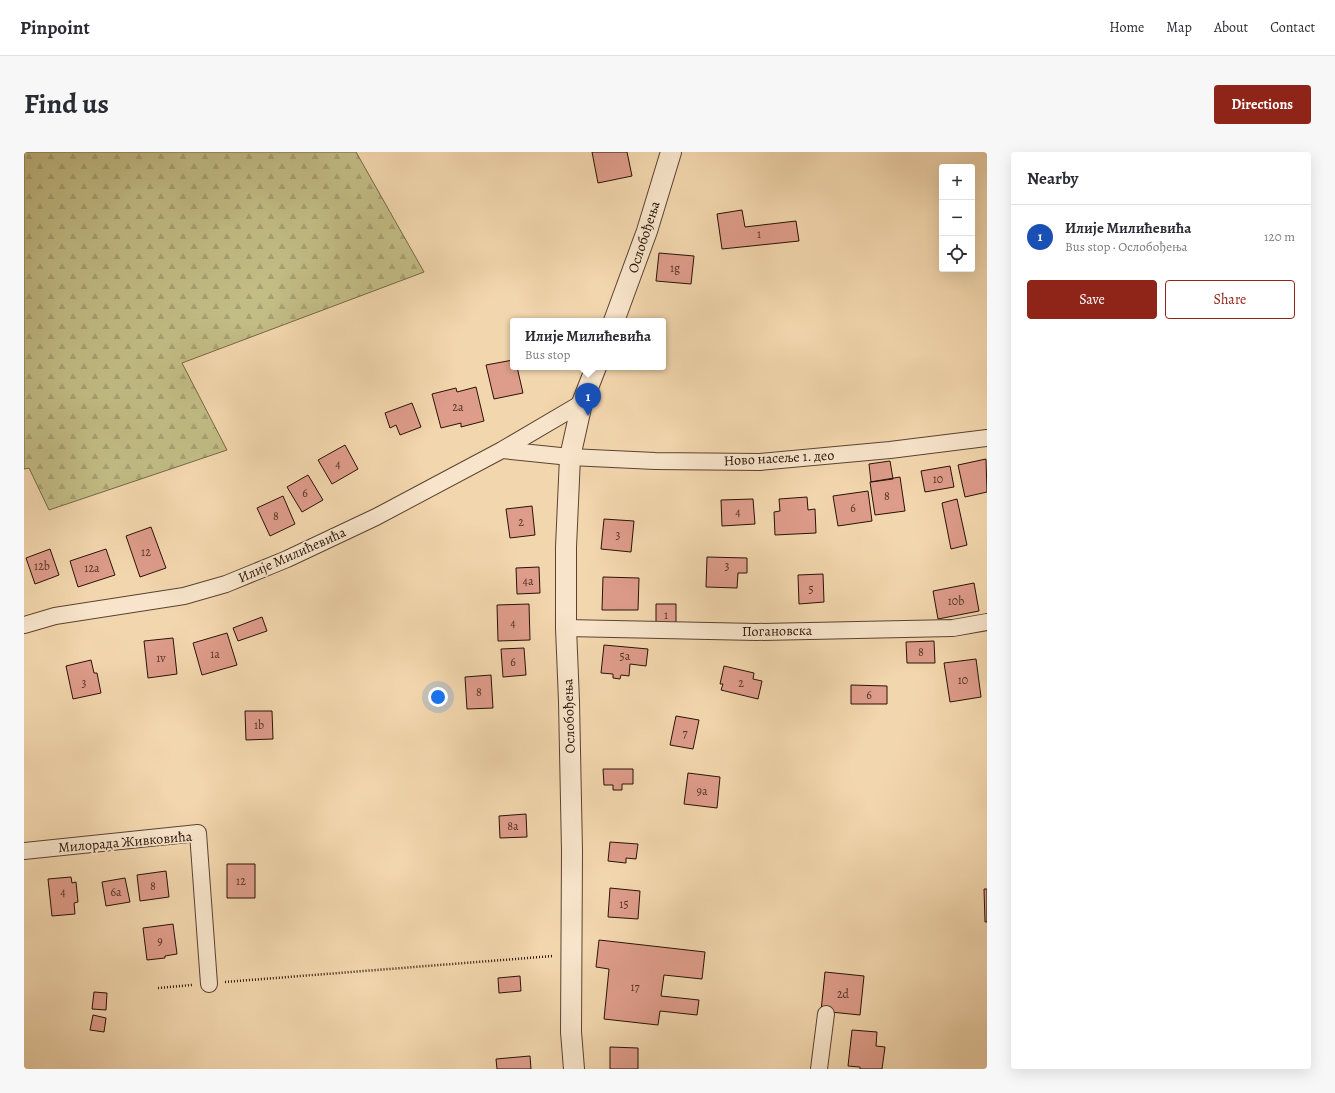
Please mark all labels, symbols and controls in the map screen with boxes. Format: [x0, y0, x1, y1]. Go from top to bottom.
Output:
text: Pinpoint [20, 15, 90, 41]
text: Home [1109, 18, 1144, 37]
text: Map [1166, 18, 1192, 37]
text: About [1214, 18, 1248, 37]
text: Contact [1270, 18, 1315, 37]
text: Find us [24, 85, 109, 123]
button: Directions [1214, 85, 1311, 124]
map controls [939, 164, 975, 272]
button: + [939, 164, 975, 200]
text: Nearby [1027, 167, 1078, 190]
street label: Ослобођења [623, 198, 665, 275]
button: − [939, 200, 975, 236]
text: Илије Милићевића [1065, 218, 1191, 238]
house number: 1 [757, 226, 761, 242]
text: 1 [1038, 228, 1042, 245]
text: 120 m [1264, 228, 1295, 245]
button: locate [939, 236, 975, 272]
text: Bus stop · Ослобођења [1065, 238, 1188, 255]
house number: 1g [670, 260, 680, 276]
button: Save [1027, 280, 1157, 319]
button: Share [1165, 280, 1295, 319]
popup [510, 318, 666, 370]
text: Илије Милићевића [525, 326, 651, 346]
text: Bus stop [525, 346, 570, 363]
pin: 1 [575, 383, 601, 416]
house number: 2a [452, 399, 464, 415]
street label: Ново насеље 1. део [723, 446, 835, 470]
house number: 4 [335, 456, 341, 472]
house number: 10 [933, 471, 943, 487]
house number: 6 [302, 485, 308, 501]
house number: 8 [884, 488, 890, 504]
house number: 6 [850, 500, 856, 516]
house number: 4 [735, 504, 741, 520]
house number: 8 [273, 508, 279, 524]
house number: 2 [518, 514, 524, 530]
street label: Илије Милићевића [235, 522, 349, 587]
house number: 3 [616, 527, 621, 543]
house number: 12 [141, 544, 151, 560]
house number: 12b [34, 558, 50, 574]
house number: 3 [725, 558, 730, 574]
house number: 12a [84, 560, 100, 576]
house number: 4a [522, 573, 534, 589]
house number: 5 [808, 581, 814, 597]
house number: 10b [948, 593, 964, 609]
house number: 1 [664, 607, 668, 623]
house number: 4 [510, 615, 516, 631]
street label: Погановска [742, 621, 813, 641]
house number: 8 [918, 644, 924, 660]
house number: 1a [210, 646, 220, 662]
house number: 5a [620, 648, 631, 664]
house number: 1v [156, 650, 166, 666]
house number: 6 [510, 654, 516, 670]
house number: 10 [958, 672, 968, 688]
house number: 3 [82, 675, 87, 691]
house number: 2 [738, 675, 744, 691]
street label: Ослобођења [558, 678, 580, 754]
house number: 8 [476, 684, 482, 700]
your location [428, 687, 448, 707]
house number: 6 [866, 687, 872, 703]
house number: 1b [254, 717, 264, 733]
house number: 7 [682, 725, 688, 741]
house number: 9a [696, 783, 708, 799]
house number: 8a [507, 818, 519, 834]
street label: Милорада Живковића [57, 827, 193, 857]
house number: 12 [236, 873, 246, 889]
house number: 8 [150, 878, 156, 894]
house number: 4 [60, 884, 66, 900]
house number: 6a [110, 884, 122, 900]
house number: 15 [619, 896, 629, 912]
house number: 9 [157, 933, 163, 949]
house number: 17 [630, 979, 641, 995]
house number: 2d [837, 986, 850, 1002]

